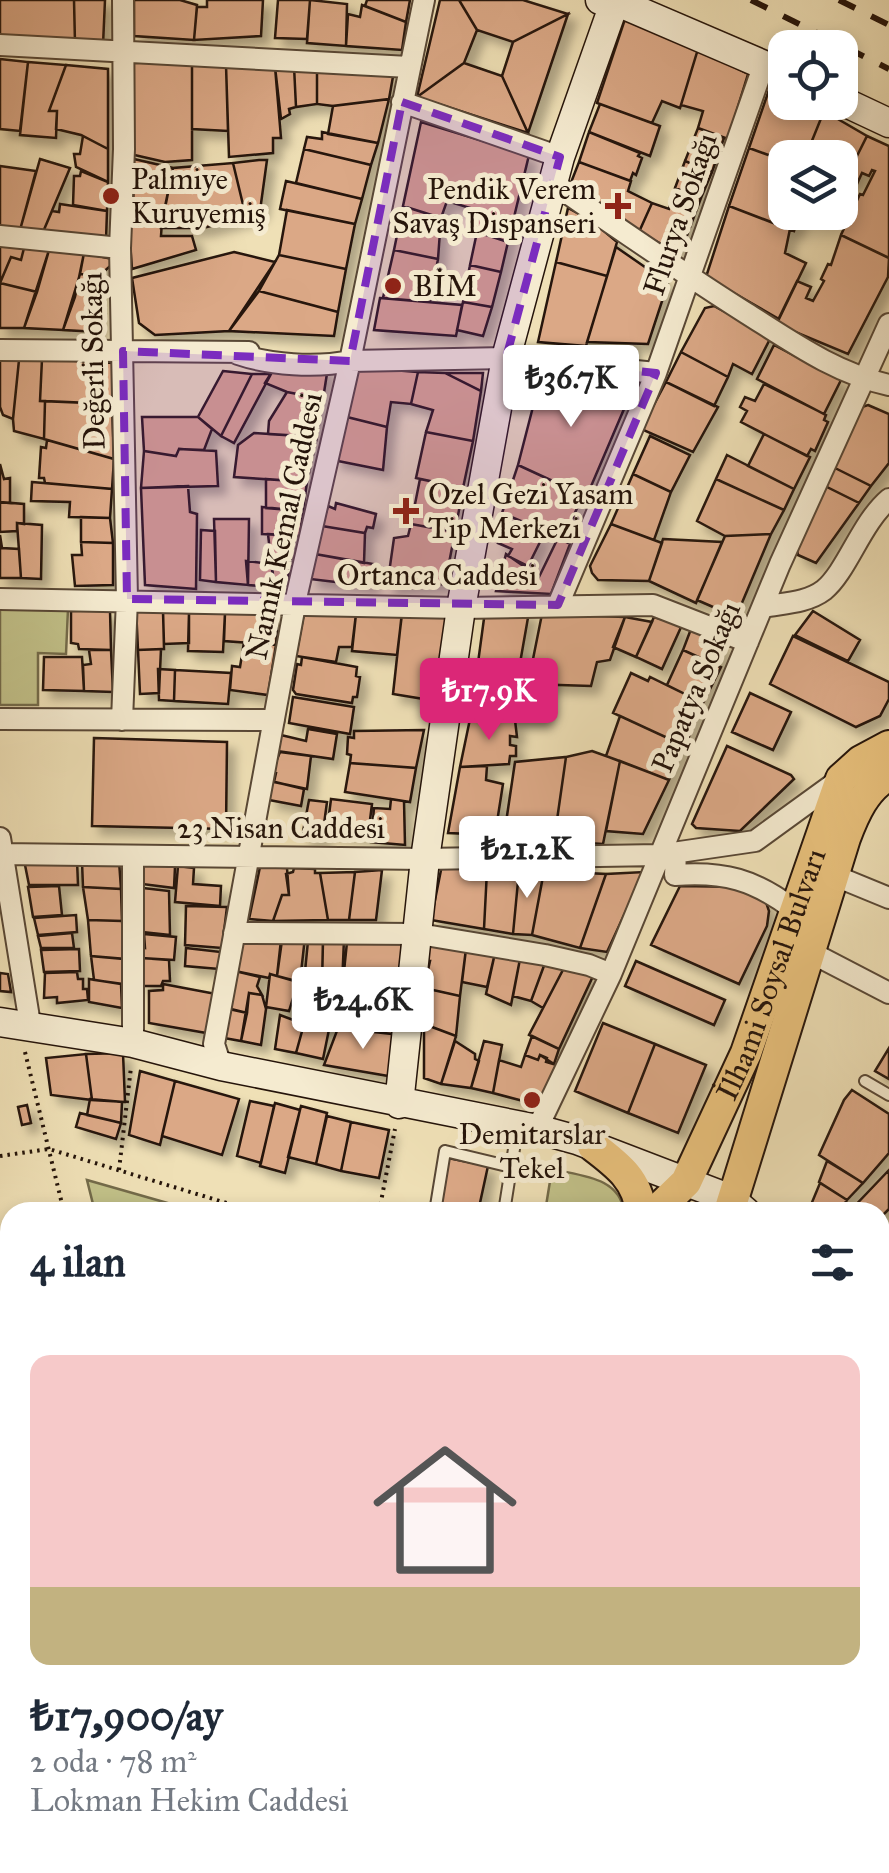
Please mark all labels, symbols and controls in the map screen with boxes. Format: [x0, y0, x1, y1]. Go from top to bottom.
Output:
map controls [768, 30, 858, 230]
button: locate [768, 30, 858, 120]
street label: Flurya Sokağı [635, 128, 725, 300]
button: layers [768, 140, 858, 230]
place label: Palmiye Kuruyemiş [131, 161, 266, 231]
place label: Pendik Verem Savaş Dispanseri [392, 171, 596, 241]
marker: Palmiye Kuruyemiş [100, 185, 122, 207]
marker: Pendik Verem Savaş Dispanseri [605, 193, 631, 219]
place label: BİM [413, 268, 477, 304]
street label: Değerli Sokağı [73, 272, 113, 450]
marker: BİM [382, 275, 404, 297]
pin: ₺36.7K [490, 345, 652, 430]
text: ₺36.7K [525, 358, 617, 397]
street label: Namık Kemal Caddesi [238, 389, 330, 663]
place label: Ozel Gezi Yasam Tip Merkezi [428, 476, 633, 546]
marker: Ozel Gezi Yasam Tip Merkezi [393, 498, 419, 524]
street label: Ortanca Caddesi [337, 557, 537, 593]
street label: Papatya Sokağı [644, 596, 748, 778]
pin: ₺17.9K [408, 658, 570, 743]
text: ₺17.9K [442, 671, 536, 710]
street label: 23 Nisan Caddesi [177, 810, 385, 846]
pin: ₺21.2K [446, 816, 608, 901]
text: ₺21.2K [481, 829, 573, 868]
street label: İlhami Soysal Bulvarı [709, 844, 833, 1106]
pin: ₺24.6K [282, 967, 444, 1052]
text: ₺24.6K [314, 980, 412, 1019]
marker: Demitarslar Tekel [521, 1089, 543, 1111]
place label: Demitarslar Tekel [458, 1116, 606, 1186]
icon: filters [805, 1235, 860, 1290]
text: 4 ilan [30, 1236, 126, 1288]
icon: home [355, 1420, 535, 1600]
text: ₺17,900/ay [30, 1690, 223, 1742]
text: 2 oda · 78 m² [30, 1742, 197, 1781]
text: Lokman Hekim Caddesi [30, 1781, 349, 1820]

